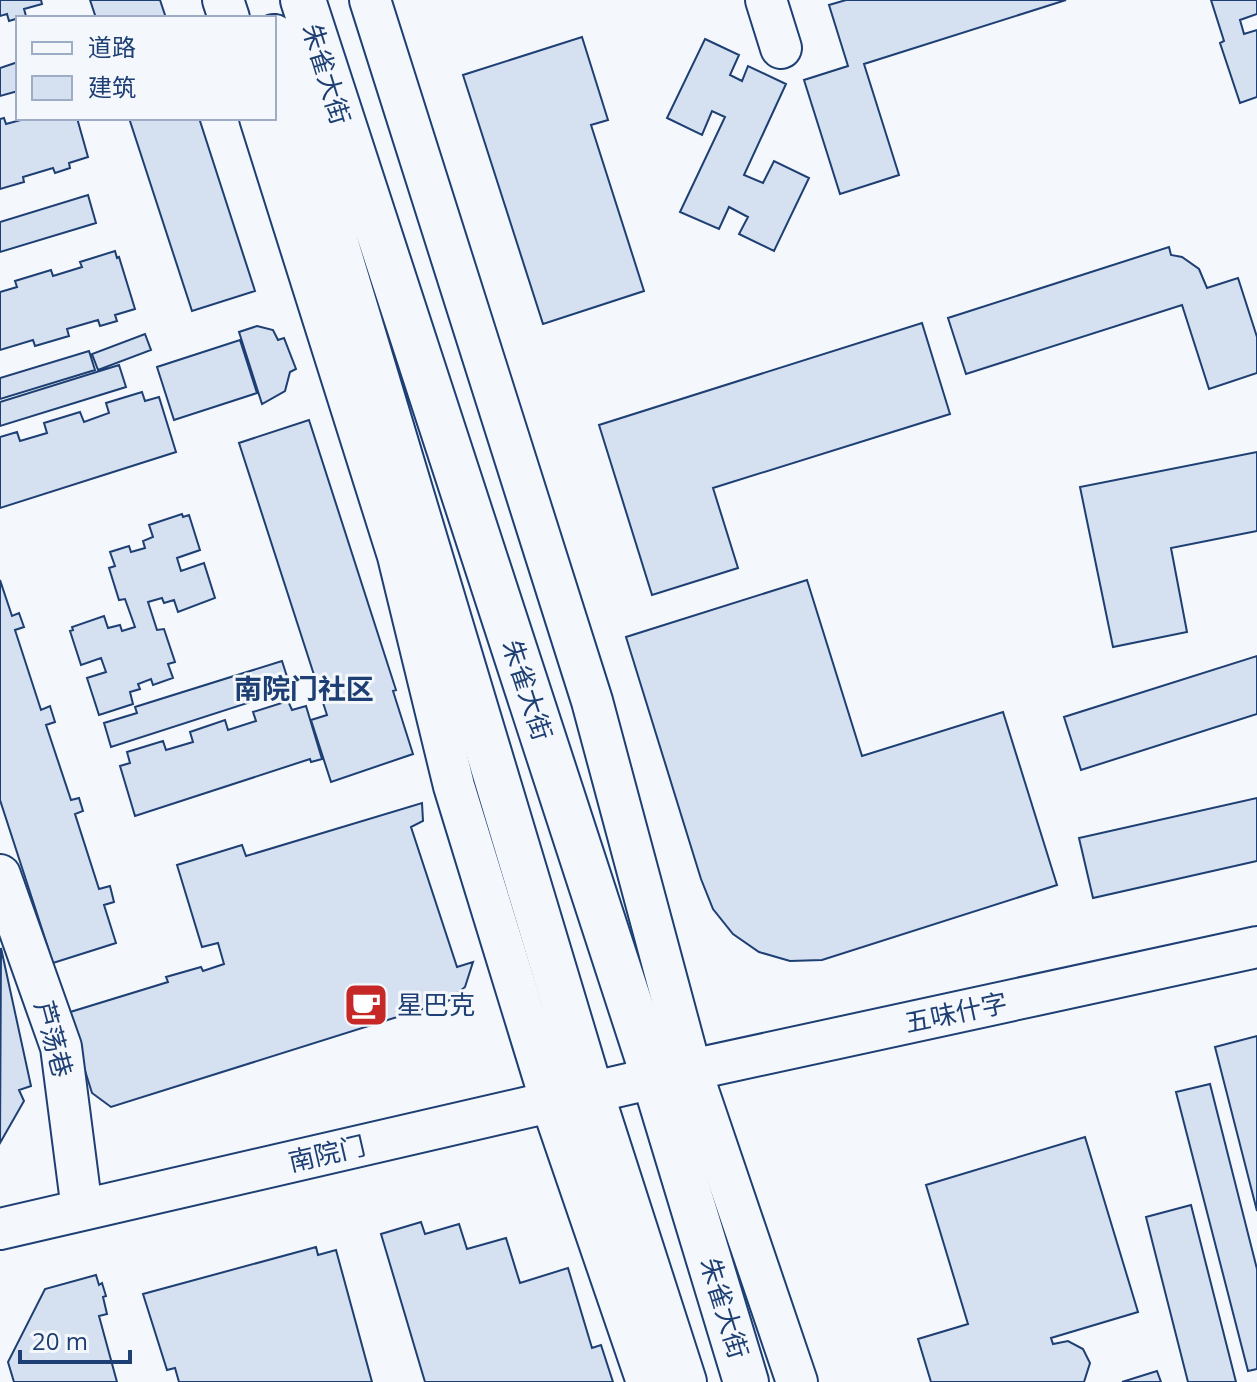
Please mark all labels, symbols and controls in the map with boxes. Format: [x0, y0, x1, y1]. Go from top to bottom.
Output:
legend [16, 16, 276, 120]
street label: 朱雀大街 [295, 19, 359, 129]
text: 道路 [88, 30, 136, 63]
text: 建筑 [88, 70, 136, 103]
street label: 朱雀大街 [495, 635, 561, 745]
district label: 南院门社区 [234, 669, 374, 707]
cafe icon: 星巴克 [342, 981, 390, 1029]
street label: 五味什字 [901, 984, 1010, 1040]
place label: 星巴克 [397, 986, 475, 1022]
street label: 芦荡巷 [26, 996, 81, 1081]
street label: 南院门 [285, 1127, 369, 1179]
street label: 朱雀大街 [693, 1253, 757, 1363]
scale bar [20, 1314, 130, 1364]
text: 20 m [32, 1324, 88, 1357]

